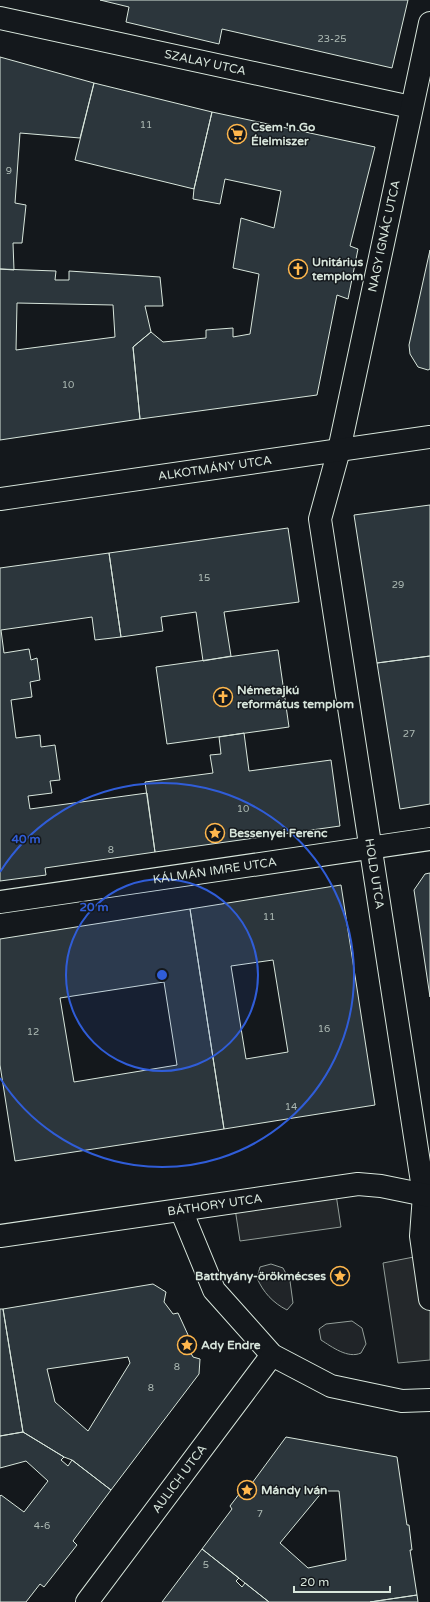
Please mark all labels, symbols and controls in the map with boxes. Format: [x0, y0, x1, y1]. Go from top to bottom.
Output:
house number: 23-25 [317, 33, 347, 45]
street label: SZALAY UTCA [163, 47, 247, 78]
house number: 11 [140, 119, 152, 131]
place label: Csem 'n Go Élelmiszer [251, 120, 315, 148]
supermarket icon: Csem 'n Go Élelmiszer [226, 123, 248, 145]
house number: 9 [6, 165, 12, 177]
street label: NAGY IGNÁC UTCA [365, 179, 403, 293]
place label: Unitárius templom [311, 255, 363, 284]
church icon: Unitárius templom [287, 258, 309, 280]
house number: 10 [62, 379, 74, 391]
street label: ALKOTMÁNY UTCA [157, 453, 273, 483]
house number: 15 [198, 572, 210, 584]
house number: 29 [392, 579, 404, 591]
place label: Németajkú református templom [237, 683, 354, 712]
church icon: Németajkú református templom [212, 686, 234, 708]
house number: 27 [403, 728, 415, 740]
house number: 10 [237, 803, 249, 815]
place icon: Bessenyei Ferenc [204, 822, 226, 844]
place label: Bessenyei Ferenc [229, 826, 328, 841]
text: 40 m [11, 832, 41, 846]
street label: HOLD UTCA [362, 837, 387, 910]
house number: 8 [108, 844, 114, 856]
street label: KÁLMÁN IMRE UTCA [152, 855, 278, 887]
text: 20 m [79, 900, 109, 914]
house number: 11 [263, 911, 275, 923]
centre of rings [155, 968, 169, 982]
house number: 16 [318, 1023, 330, 1035]
house number: 12 [27, 1026, 39, 1038]
house number: 14 [285, 1101, 297, 1113]
street label: BÁTHORY UTCA [167, 1191, 263, 1219]
place icon: Batthyány-örökmécses [329, 1265, 351, 1287]
place label: Batthyány-örökmécses [195, 1269, 326, 1284]
place icon: Ady Endre [176, 1334, 198, 1356]
place label: Ady Endre [201, 1338, 261, 1353]
house number: 8 [174, 1361, 180, 1373]
house number: 8 [148, 1382, 154, 1394]
street label: AULICH UTCA [149, 1442, 210, 1516]
place icon: Mándy Iván [236, 1479, 258, 1501]
place label: Mándy Iván [261, 1483, 327, 1498]
house number: 7 [257, 1508, 263, 1520]
house number: 4-6 [34, 1520, 50, 1532]
house number: 5 [203, 1559, 209, 1571]
scale bar [294, 1568, 390, 1594]
text: 20 m [300, 1575, 329, 1589]

